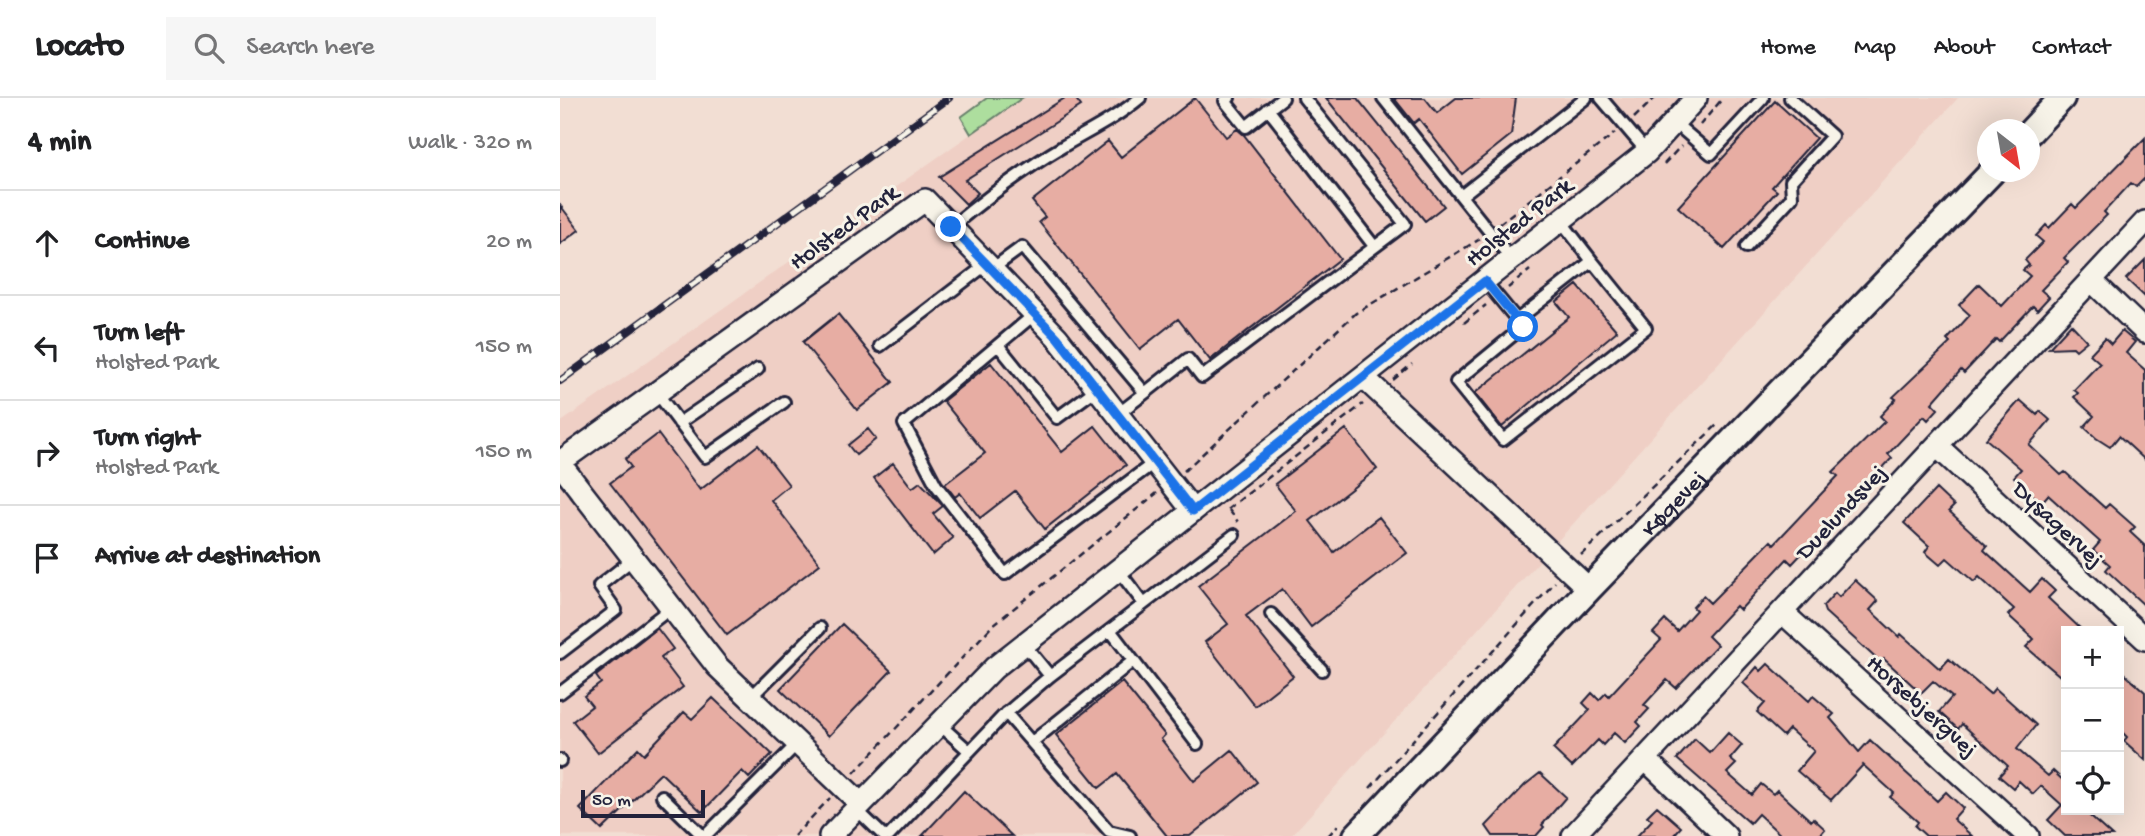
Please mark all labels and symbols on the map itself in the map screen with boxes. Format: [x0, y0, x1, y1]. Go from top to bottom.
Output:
north arrow [1977, 119, 2040, 182]
street label: Holsted Park [1461, 172, 1581, 275]
street label: Holsted Park [785, 178, 907, 278]
route end [935, 211, 966, 242]
route start [1507, 311, 1538, 342]
street label: Duelundsvej [1790, 460, 1894, 569]
street label: Køgevej [1636, 465, 1714, 544]
street label: Dysagervej [2004, 475, 2108, 575]
street label: Horsebjergvej [1859, 650, 1982, 765]
scale bar [581, 787, 705, 819]

